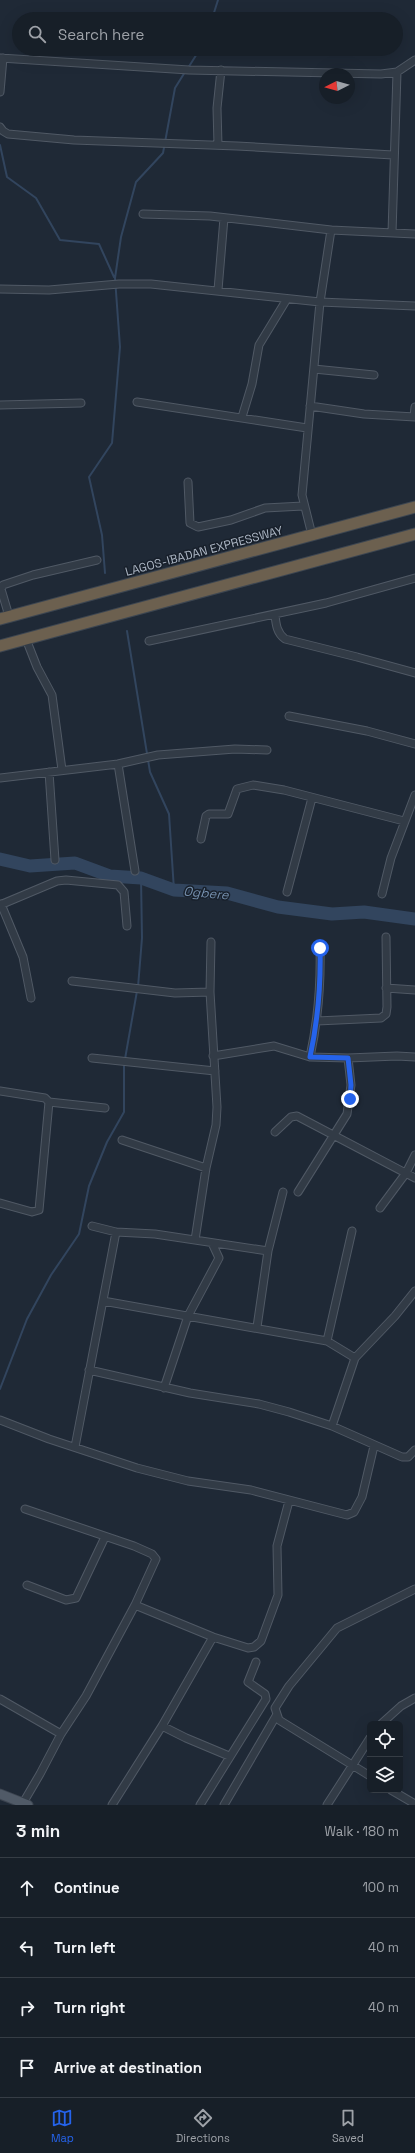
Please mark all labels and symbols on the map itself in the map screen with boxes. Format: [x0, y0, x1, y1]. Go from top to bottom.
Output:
north arrow [319, 68, 355, 104]
street label: LAGOS-IBADAN EXPRESSWAY [123, 522, 285, 580]
water label: Ogbere [183, 883, 231, 904]
route start [311, 939, 329, 957]
route end [341, 1090, 359, 1108]

